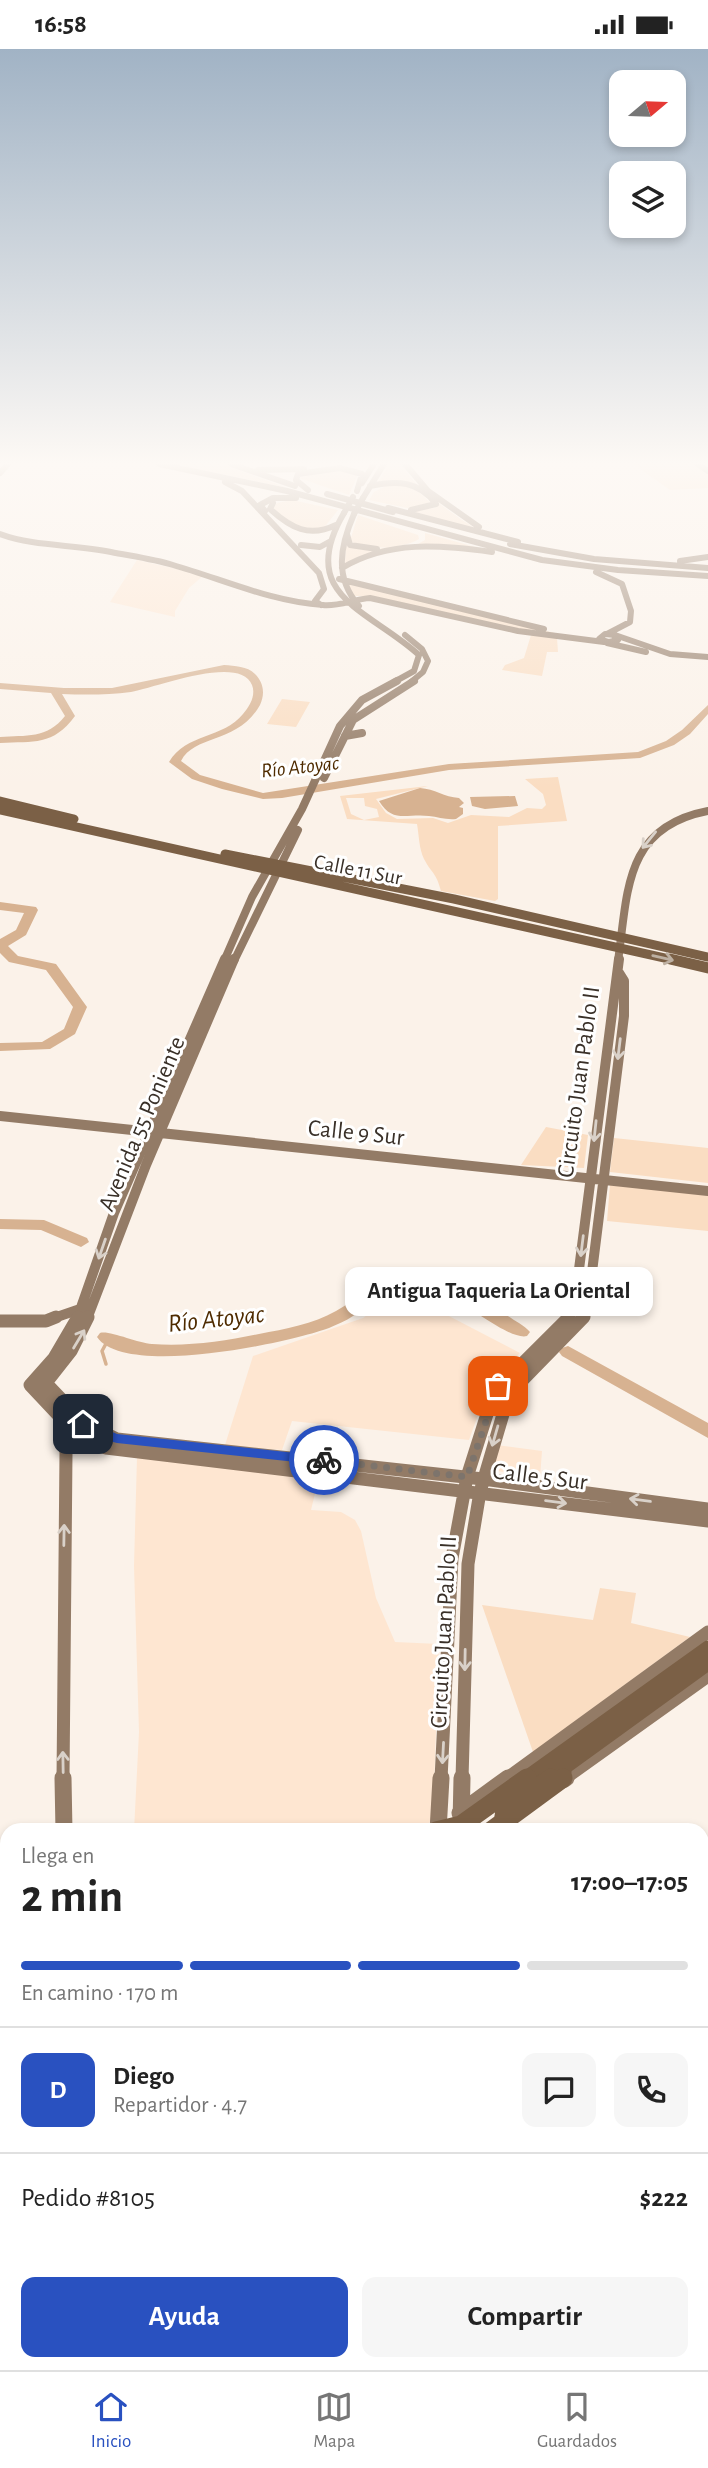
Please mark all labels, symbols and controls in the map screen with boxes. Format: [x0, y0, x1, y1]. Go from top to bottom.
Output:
text: 16:58 [35, 11, 87, 37]
north arrow [609, 70, 686, 147]
map controls [609, 70, 686, 238]
button: layers [609, 161, 686, 238]
water label: Río Atoyac [260, 752, 341, 782]
one-way arrow [641, 830, 656, 848]
street label: Calle 11 Sur [312, 851, 404, 889]
one-way arrow [651, 952, 674, 965]
street label: Circuito Juan Pablo II [554, 985, 604, 1179]
street label: Avenida 55 Poniente [94, 1033, 190, 1215]
one-way arrow [613, 1037, 626, 1060]
street label: Calle 9 Sur [307, 1116, 406, 1150]
one-way arrow [588, 1119, 601, 1141]
one-way arrow [576, 1234, 589, 1257]
one-way arrow [94, 1238, 107, 1260]
callout: Antigua Taqueria La Oriental [344, 1267, 652, 1316]
text: Antigua Taqueria La Oriental [367, 1280, 631, 1303]
water label: Río Atoyac [167, 1301, 266, 1337]
one-way arrow [73, 1330, 87, 1350]
pin [468, 1356, 528, 1416]
icon: bag [479, 1367, 517, 1405]
pin [53, 1394, 113, 1454]
icon: home [64, 1405, 102, 1443]
courier [289, 1425, 359, 1495]
one-way arrow [488, 1425, 501, 1447]
icon: bike [305, 1441, 343, 1479]
street label: Calle 5 Sur [491, 1459, 589, 1495]
one-way arrow [629, 1493, 652, 1506]
one-way arrow [544, 1495, 566, 1508]
one-way arrow [58, 1524, 71, 1547]
street label: Circuito Juan Pablo II [427, 1535, 461, 1729]
one-way arrow [459, 1649, 472, 1672]
one-way arrow [436, 1742, 449, 1764]
one-way arrow [56, 1751, 70, 1774]
text: Llega en [21, 1845, 94, 1868]
text: 17:00–17:05 [571, 1869, 688, 1895]
text: 2 min [21, 1874, 123, 1920]
text: En camino · 170 m [21, 1982, 178, 2005]
button: chat [522, 2053, 596, 2127]
button: phone [614, 2053, 688, 2127]
text: Diego [113, 2063, 175, 2089]
text: D [49, 2077, 67, 2103]
text: Repartidor · 4.7 [113, 2094, 247, 2117]
text: Pedido #8105 [21, 2185, 155, 2211]
text: $222 [640, 2185, 688, 2211]
button: Ayuda [21, 2277, 348, 2357]
button: Compartir [362, 2277, 688, 2357]
tab: Inicio [91, 2388, 131, 2453]
tab: Mapa [313, 2388, 355, 2453]
tab: Guardados [537, 2388, 617, 2453]

